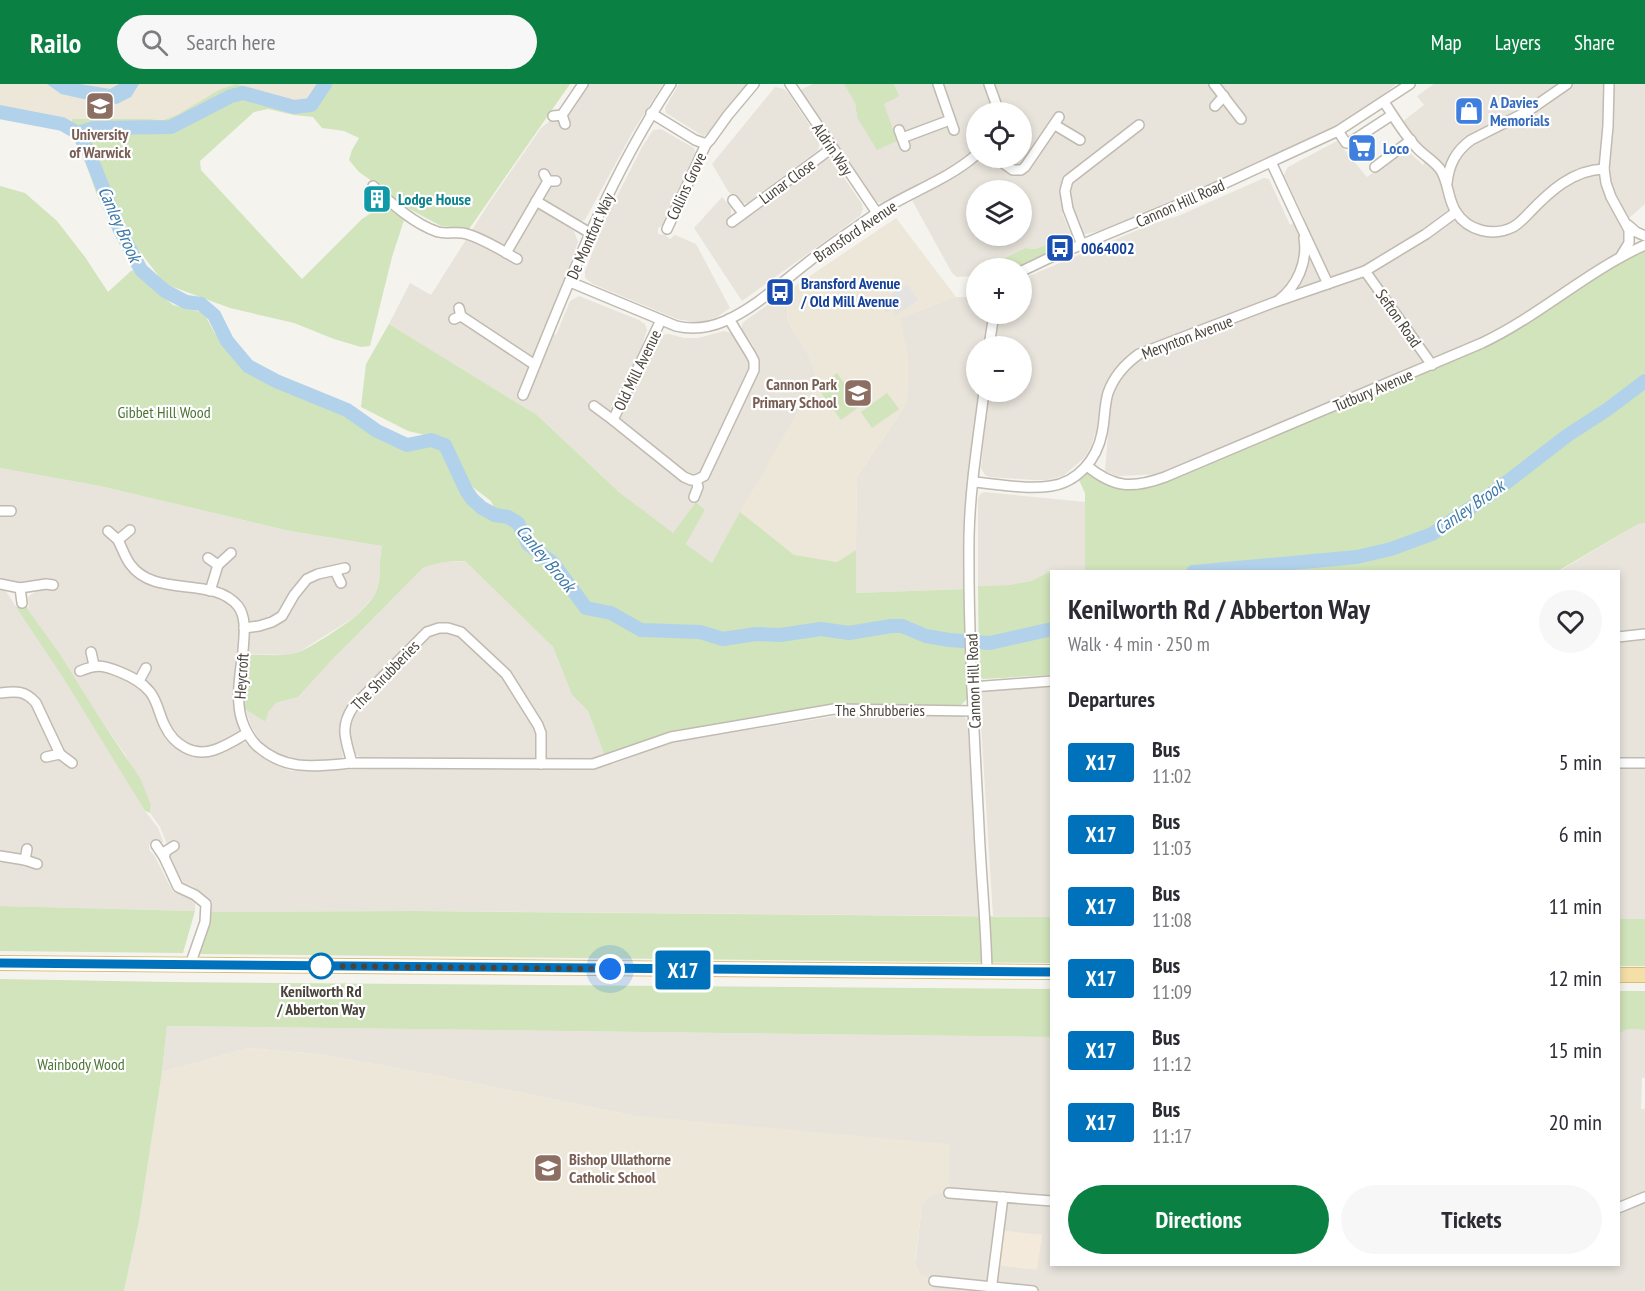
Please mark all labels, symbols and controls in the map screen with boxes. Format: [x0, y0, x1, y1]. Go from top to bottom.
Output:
search box [117, 15, 537, 69]
text: Railo [30, 24, 81, 61]
icon: search [138, 26, 171, 59]
text: Search here [186, 28, 276, 56]
text: Map [1431, 29, 1462, 56]
text: Layers [1495, 29, 1541, 56]
text: Share [1574, 29, 1615, 56]
school or university icon: University of Warwick [84, 90, 116, 122]
place label: A Davies Memorials [1489, 92, 1550, 130]
shop icon: A Davies Memorials [1453, 95, 1485, 127]
map controls [966, 102, 1032, 402]
button: locate [966, 102, 1032, 168]
street label: Aldrin Way [808, 119, 858, 179]
place label: University of Warwick [69, 124, 131, 162]
supermarket icon: Loco [1346, 132, 1378, 164]
place label: Loco [1383, 138, 1409, 158]
street label: Collins Grove [662, 149, 710, 223]
street label: Lunar Close [755, 154, 819, 208]
street label: Cannon Hill Road [1132, 174, 1228, 231]
button: layers [966, 180, 1032, 246]
water label: Canley Brook [93, 183, 148, 267]
building icon: Lodge House [361, 183, 393, 215]
place label: Lodge House [398, 189, 471, 209]
street label: De Montfort Way [562, 190, 618, 282]
street label: Bransford Avenue [809, 196, 901, 266]
bus stop icon: 0064002 [1044, 232, 1076, 264]
place label: 0064002 [1081, 238, 1135, 258]
button: + [966, 258, 1032, 324]
place label: Bransford Avenue / Old Mill Avenue [800, 273, 901, 311]
bus stop icon: Bransford Avenue / Old Mill Avenue [764, 276, 796, 308]
street label: Sefton Road [1372, 285, 1426, 351]
street label: Merynton Avenue [1139, 310, 1235, 364]
street label: Old Mill Avenue [609, 326, 665, 414]
button: − [966, 336, 1032, 402]
street label: Tutbury Avenue [1330, 364, 1416, 416]
place label: Cannon Park Primary School [752, 374, 837, 412]
school or university icon: Cannon Park Primary School [842, 377, 874, 409]
park label: Gibbet Hill Wood [117, 402, 211, 422]
water label: Canley Brook [1429, 473, 1510, 539]
water label: Canley Brook [511, 520, 582, 598]
text: Kenilworth Rd / Abberton Way [1068, 590, 1370, 627]
button: heart [1539, 590, 1602, 653]
text: Walk · 4 min · 250 m [1068, 631, 1210, 657]
street label: Cannon Hill Road [961, 633, 985, 729]
street label: The Shrubberies [347, 636, 423, 714]
street label: Heycroft [229, 652, 253, 700]
text: Departures [1068, 685, 1155, 713]
street label: The Shrubberies [835, 700, 925, 720]
text: Bus [1152, 735, 1180, 763]
text: 5 min [1559, 748, 1602, 776]
text: X17 [1085, 749, 1117, 776]
text: 11:02 [1152, 763, 1192, 789]
text: Bus [1152, 807, 1180, 835]
text: 6 min [1559, 820, 1602, 848]
text: X17 [1085, 821, 1117, 848]
text: 11:03 [1152, 835, 1192, 861]
text: Bus [1152, 879, 1180, 907]
text: 11 min [1549, 892, 1602, 920]
text: X17 [1085, 893, 1117, 920]
text: 11:08 [1152, 907, 1192, 933]
line badge: X17 [648, 950, 718, 990]
text: Bus [1152, 951, 1180, 979]
marker: Kenilworth Rd / Abberton Way [308, 953, 334, 979]
your location [595, 954, 625, 984]
text: X17 [667, 957, 699, 984]
text: 12 min [1549, 964, 1602, 992]
text: X17 [1085, 965, 1117, 992]
text: 11:09 [1152, 979, 1192, 1005]
place label: Kenilworth Rd / Abberton Way [276, 981, 366, 1019]
text: Bus [1152, 1023, 1180, 1051]
text: 15 min [1549, 1036, 1602, 1064]
text: X17 [1085, 1037, 1117, 1064]
text: 11:12 [1152, 1051, 1192, 1077]
park label: Wainbody Wood [37, 1054, 125, 1074]
text: Bus [1152, 1095, 1180, 1123]
text: 20 min [1549, 1108, 1602, 1136]
text: X17 [1085, 1109, 1117, 1136]
text: 11:17 [1152, 1123, 1192, 1149]
place label: Bishop Ullathorne Catholic School [569, 1149, 671, 1187]
school or university icon: Bishop Ullathorne Catholic School [532, 1152, 564, 1184]
button: Directions [1068, 1185, 1329, 1254]
button: Tickets [1341, 1185, 1602, 1254]

